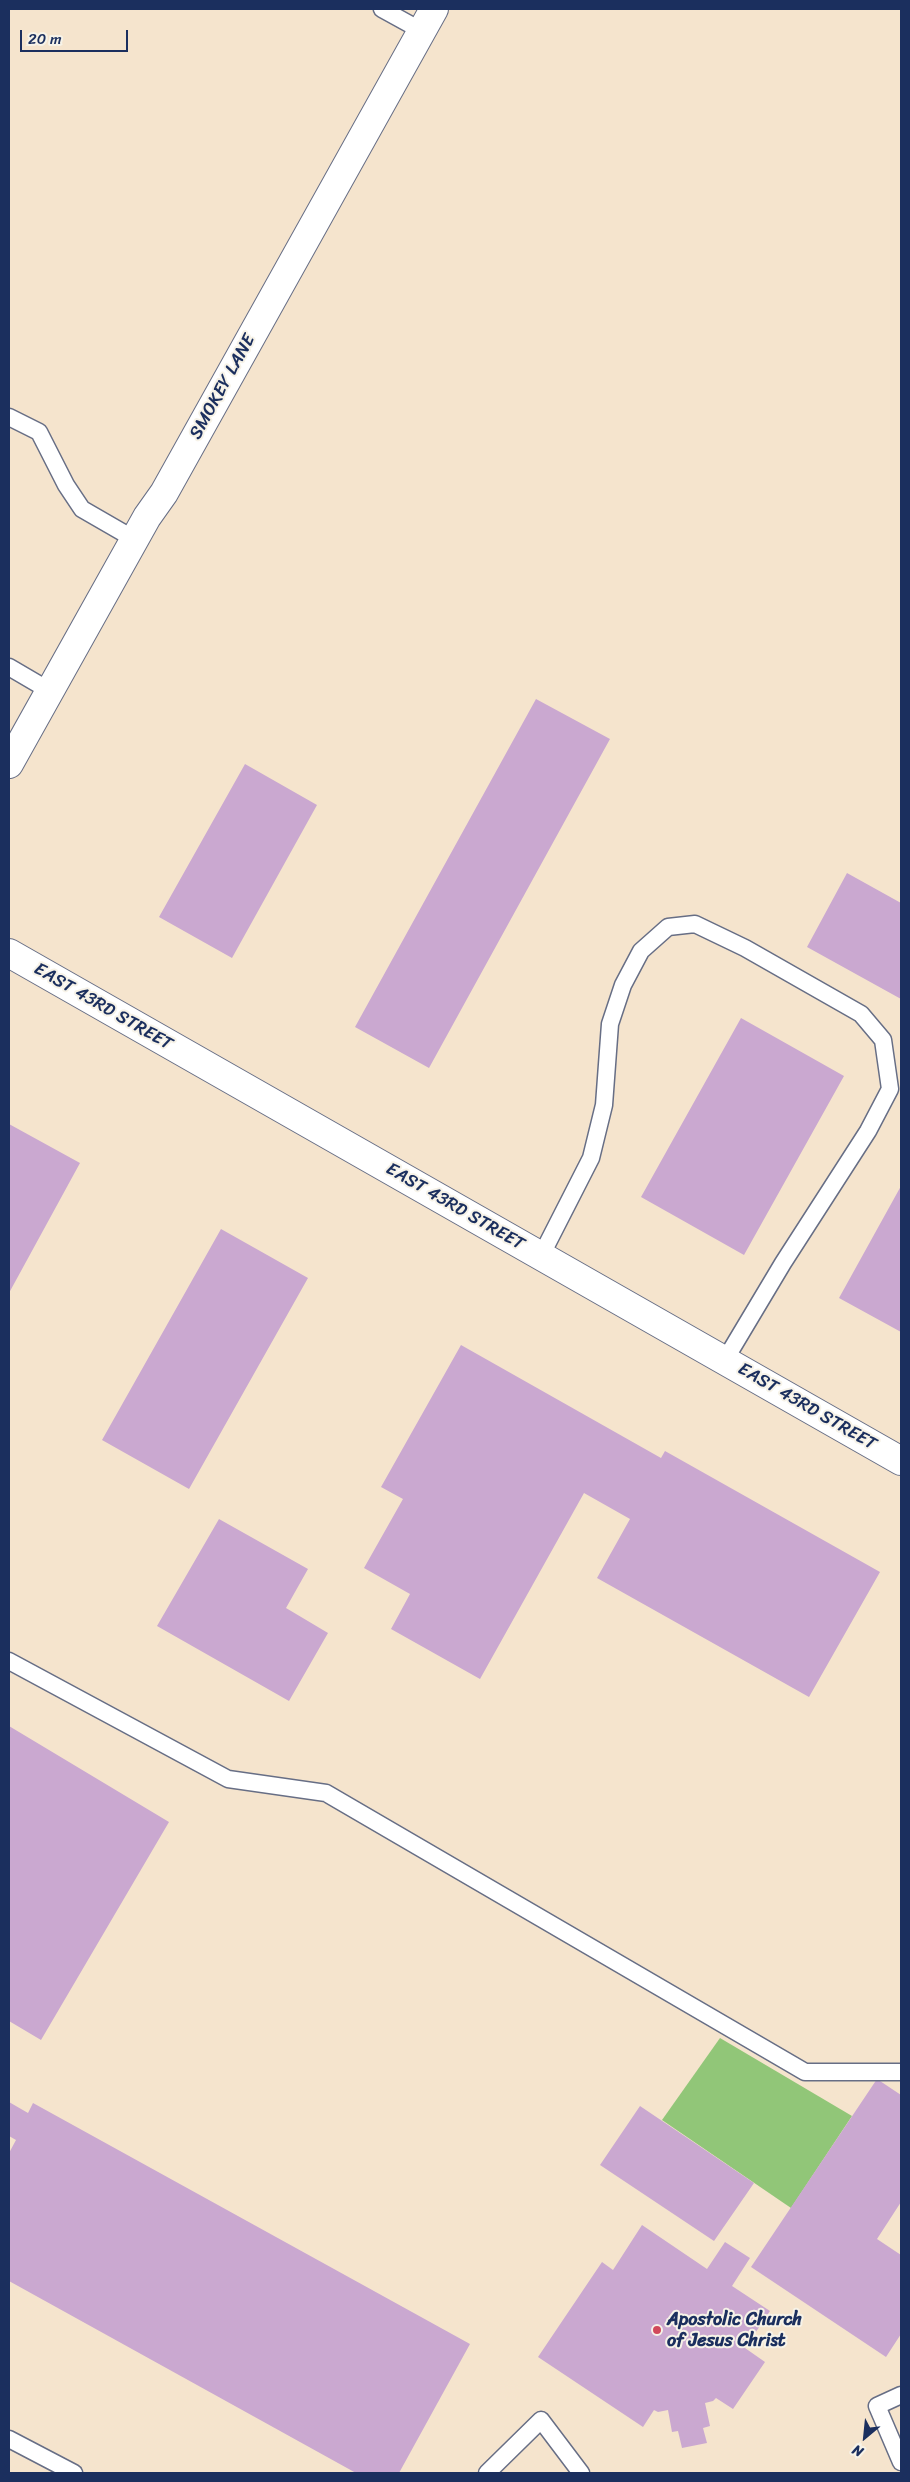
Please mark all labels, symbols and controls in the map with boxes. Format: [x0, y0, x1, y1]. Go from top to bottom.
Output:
scale bar [22, 20, 130, 52]
text: 20 m [28, 26, 62, 52]
street label: SMOKEY LANE [185, 331, 261, 443]
street label: EAST 43RD STREET [30, 959, 176, 1055]
street label: EAST 43RD STREET [382, 1159, 528, 1255]
street label: EAST 43RD STREET [734, 1359, 880, 1455]
place label: Apostolic Church of Jesus Christ [667, 2309, 802, 2352]
marker: Apostolic Church of Jesus Christ [651, 2324, 663, 2336]
north arrow [840, 2412, 890, 2462]
text: N [848, 2437, 868, 2464]

